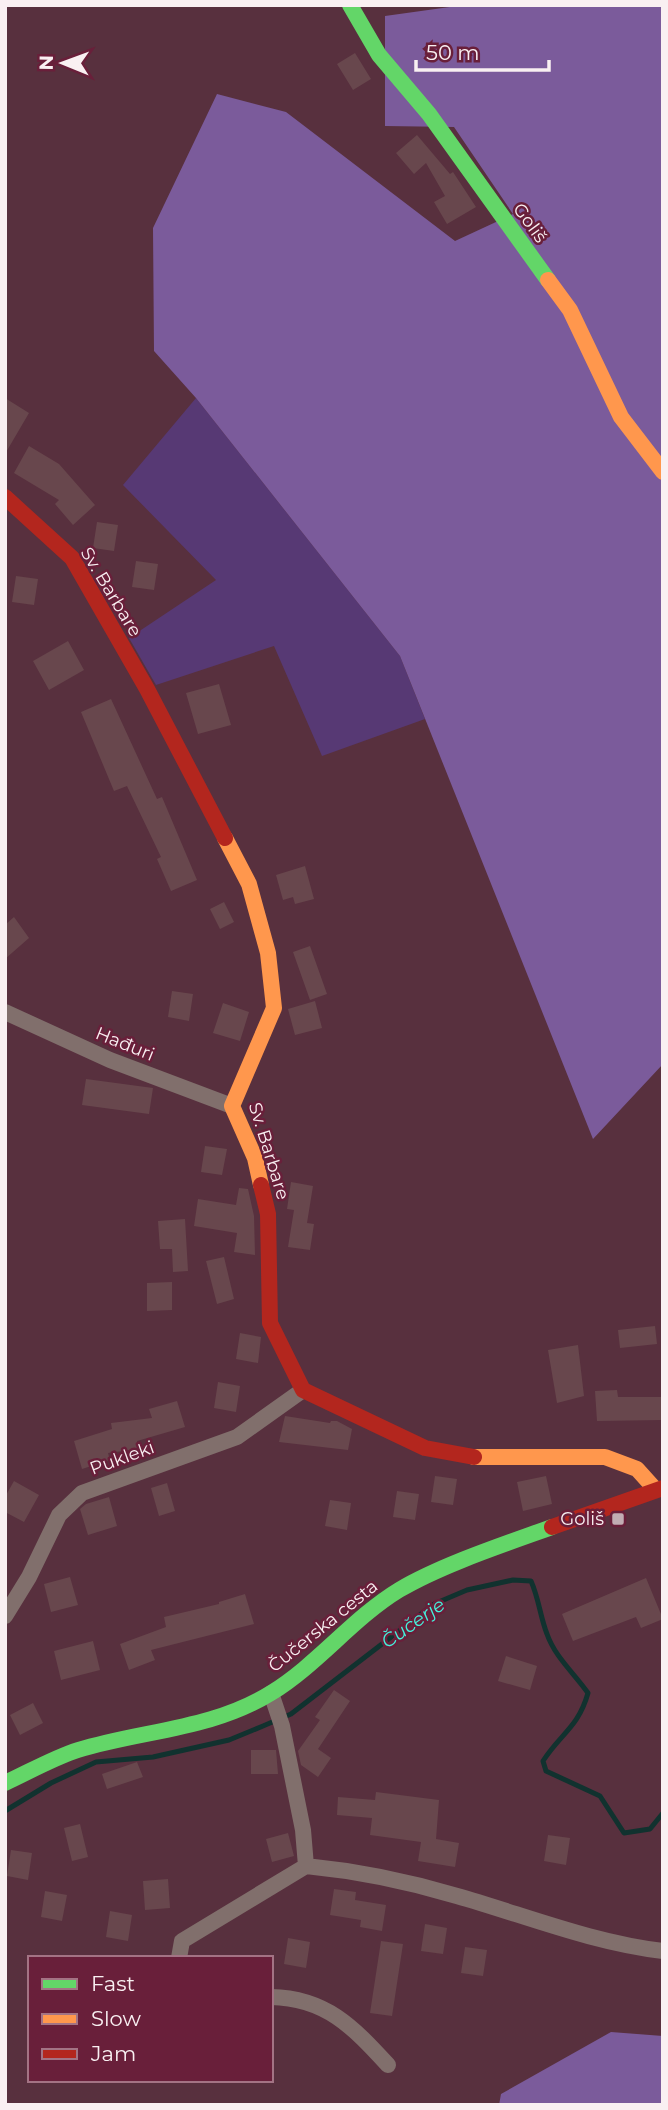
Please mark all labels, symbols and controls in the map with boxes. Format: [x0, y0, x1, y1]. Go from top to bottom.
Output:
north arrow [28, 28, 98, 98]
scale bar [416, 28, 549, 72]
text: 50 m [426, 40, 480, 65]
text: N [35, 55, 58, 71]
street label: Goliš [508, 199, 552, 247]
street label: Sv. Barbare [76, 543, 146, 641]
street label: Hađuri [92, 1022, 158, 1066]
street label: Sv. Barbare [244, 1100, 294, 1202]
street label: Pukleki [87, 1436, 157, 1480]
place label: Goliš [560, 1508, 604, 1530]
marker: Goliš [610, 1511, 626, 1527]
street label: Čučerska cesta [264, 1575, 382, 1677]
water label: Čučerje [377, 1593, 449, 1653]
legend [28, 1956, 273, 2082]
text: Fast [91, 1971, 135, 1996]
text: Slow [91, 2006, 141, 2031]
text: Jam [90, 2041, 136, 2066]

